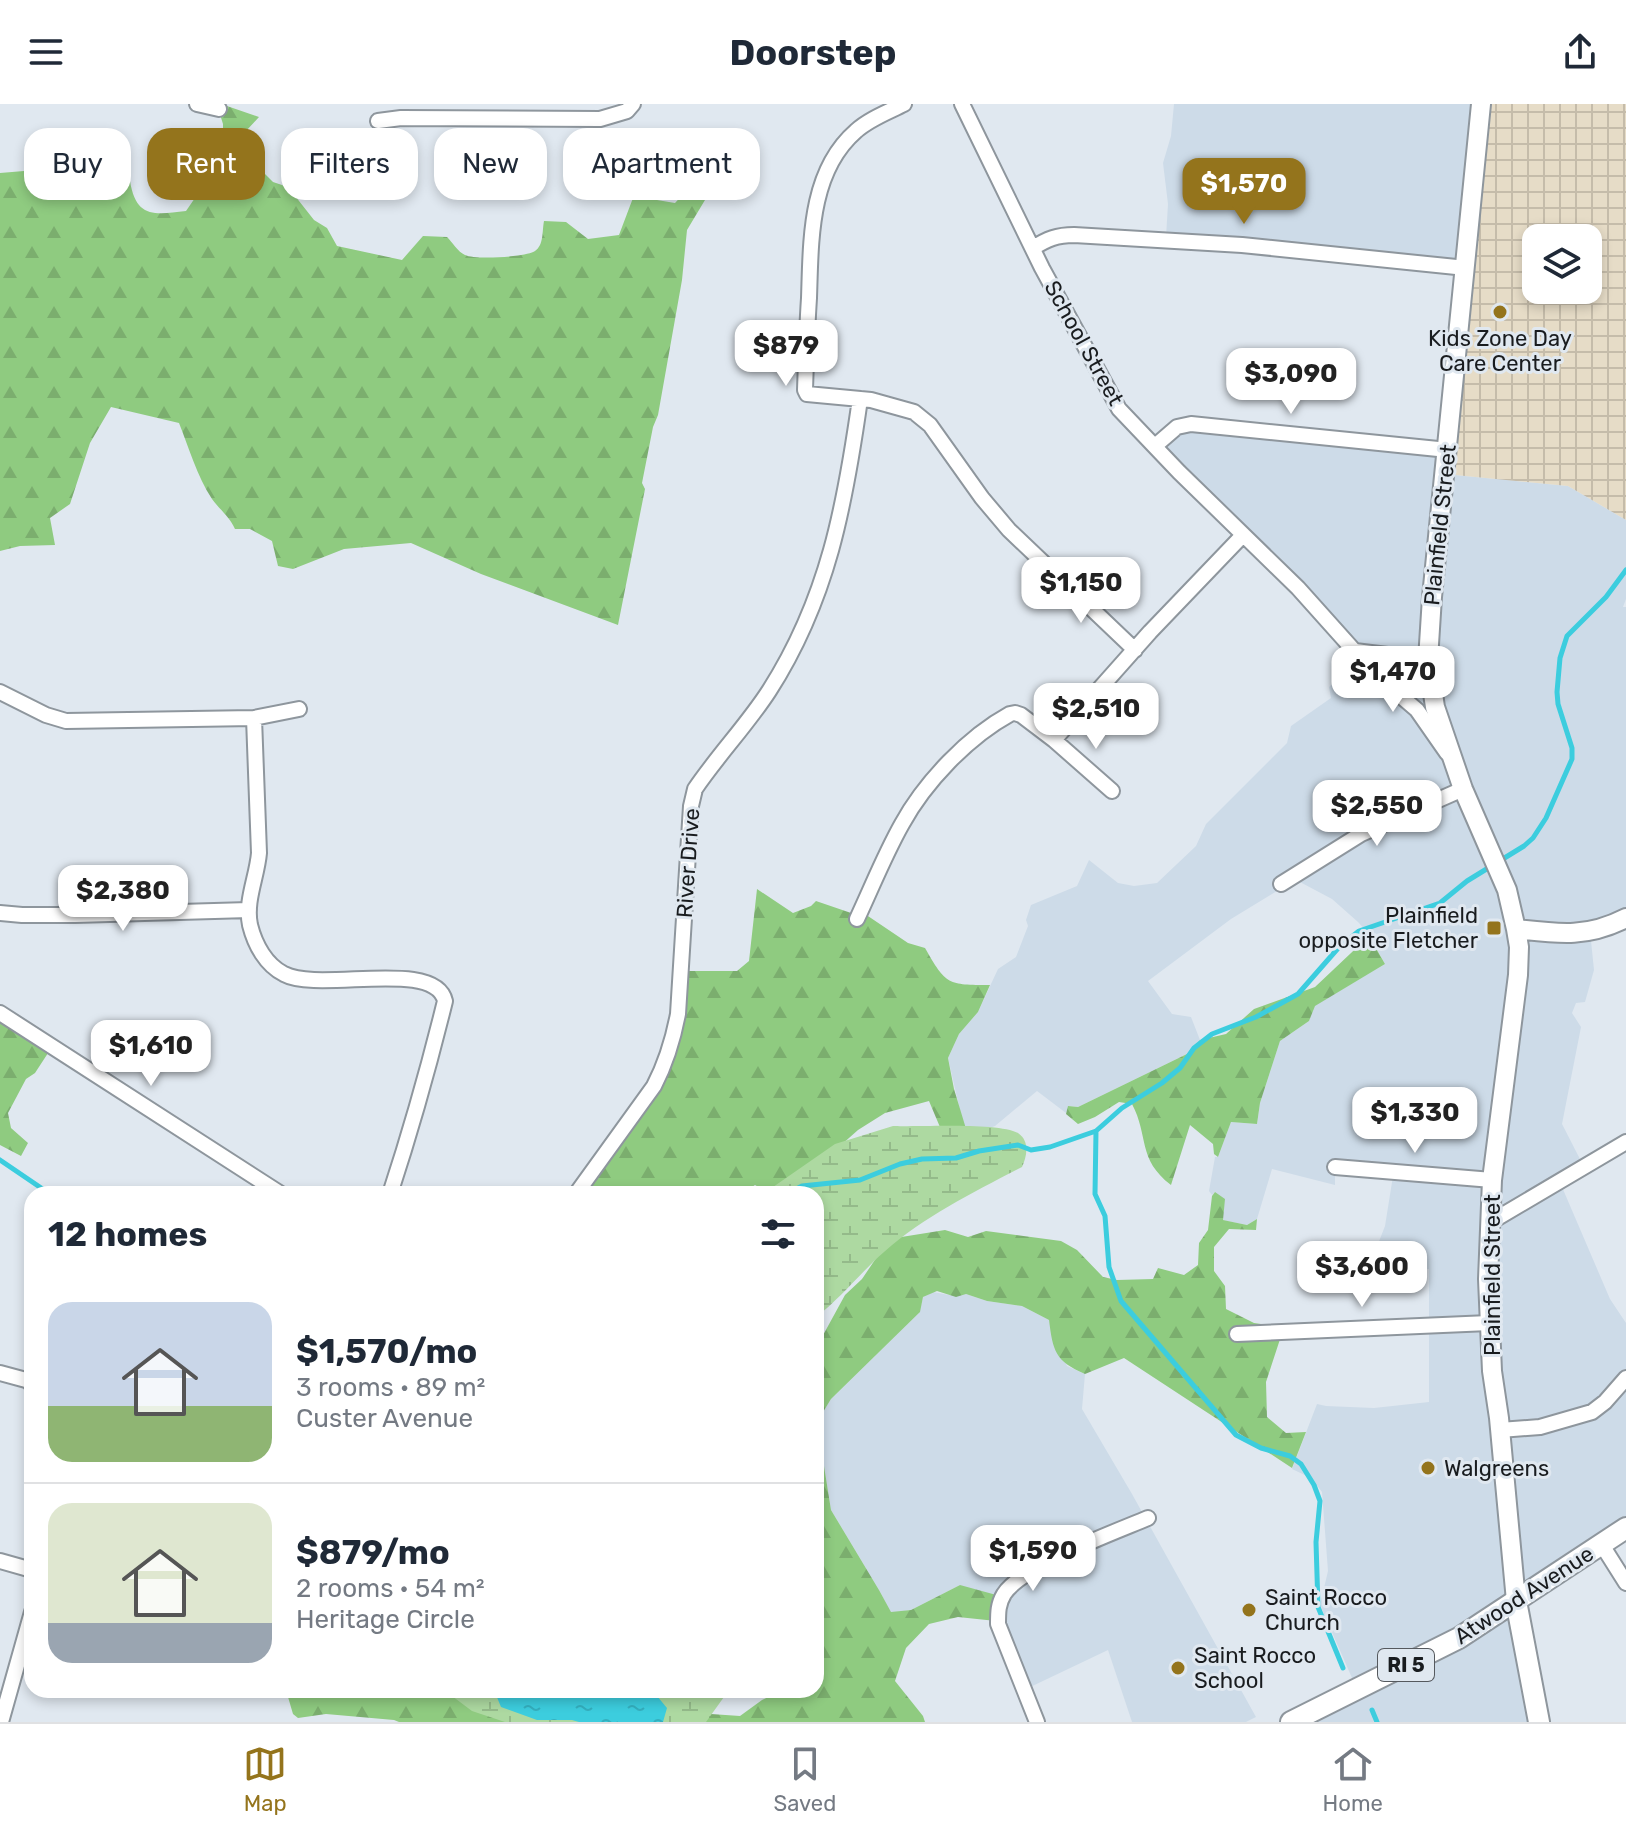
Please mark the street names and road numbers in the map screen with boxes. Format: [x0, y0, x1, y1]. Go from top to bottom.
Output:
street label: School Street [1039, 276, 1130, 411]
street label: Plainfield Street [1418, 443, 1462, 607]
street label: River Drive [671, 807, 705, 919]
street label: Plainfield Street [1479, 1194, 1506, 1356]
street label: Atwood Avenue [1449, 1540, 1599, 1650]
road number: RI 5 [1378, 1649, 1434, 1681]

